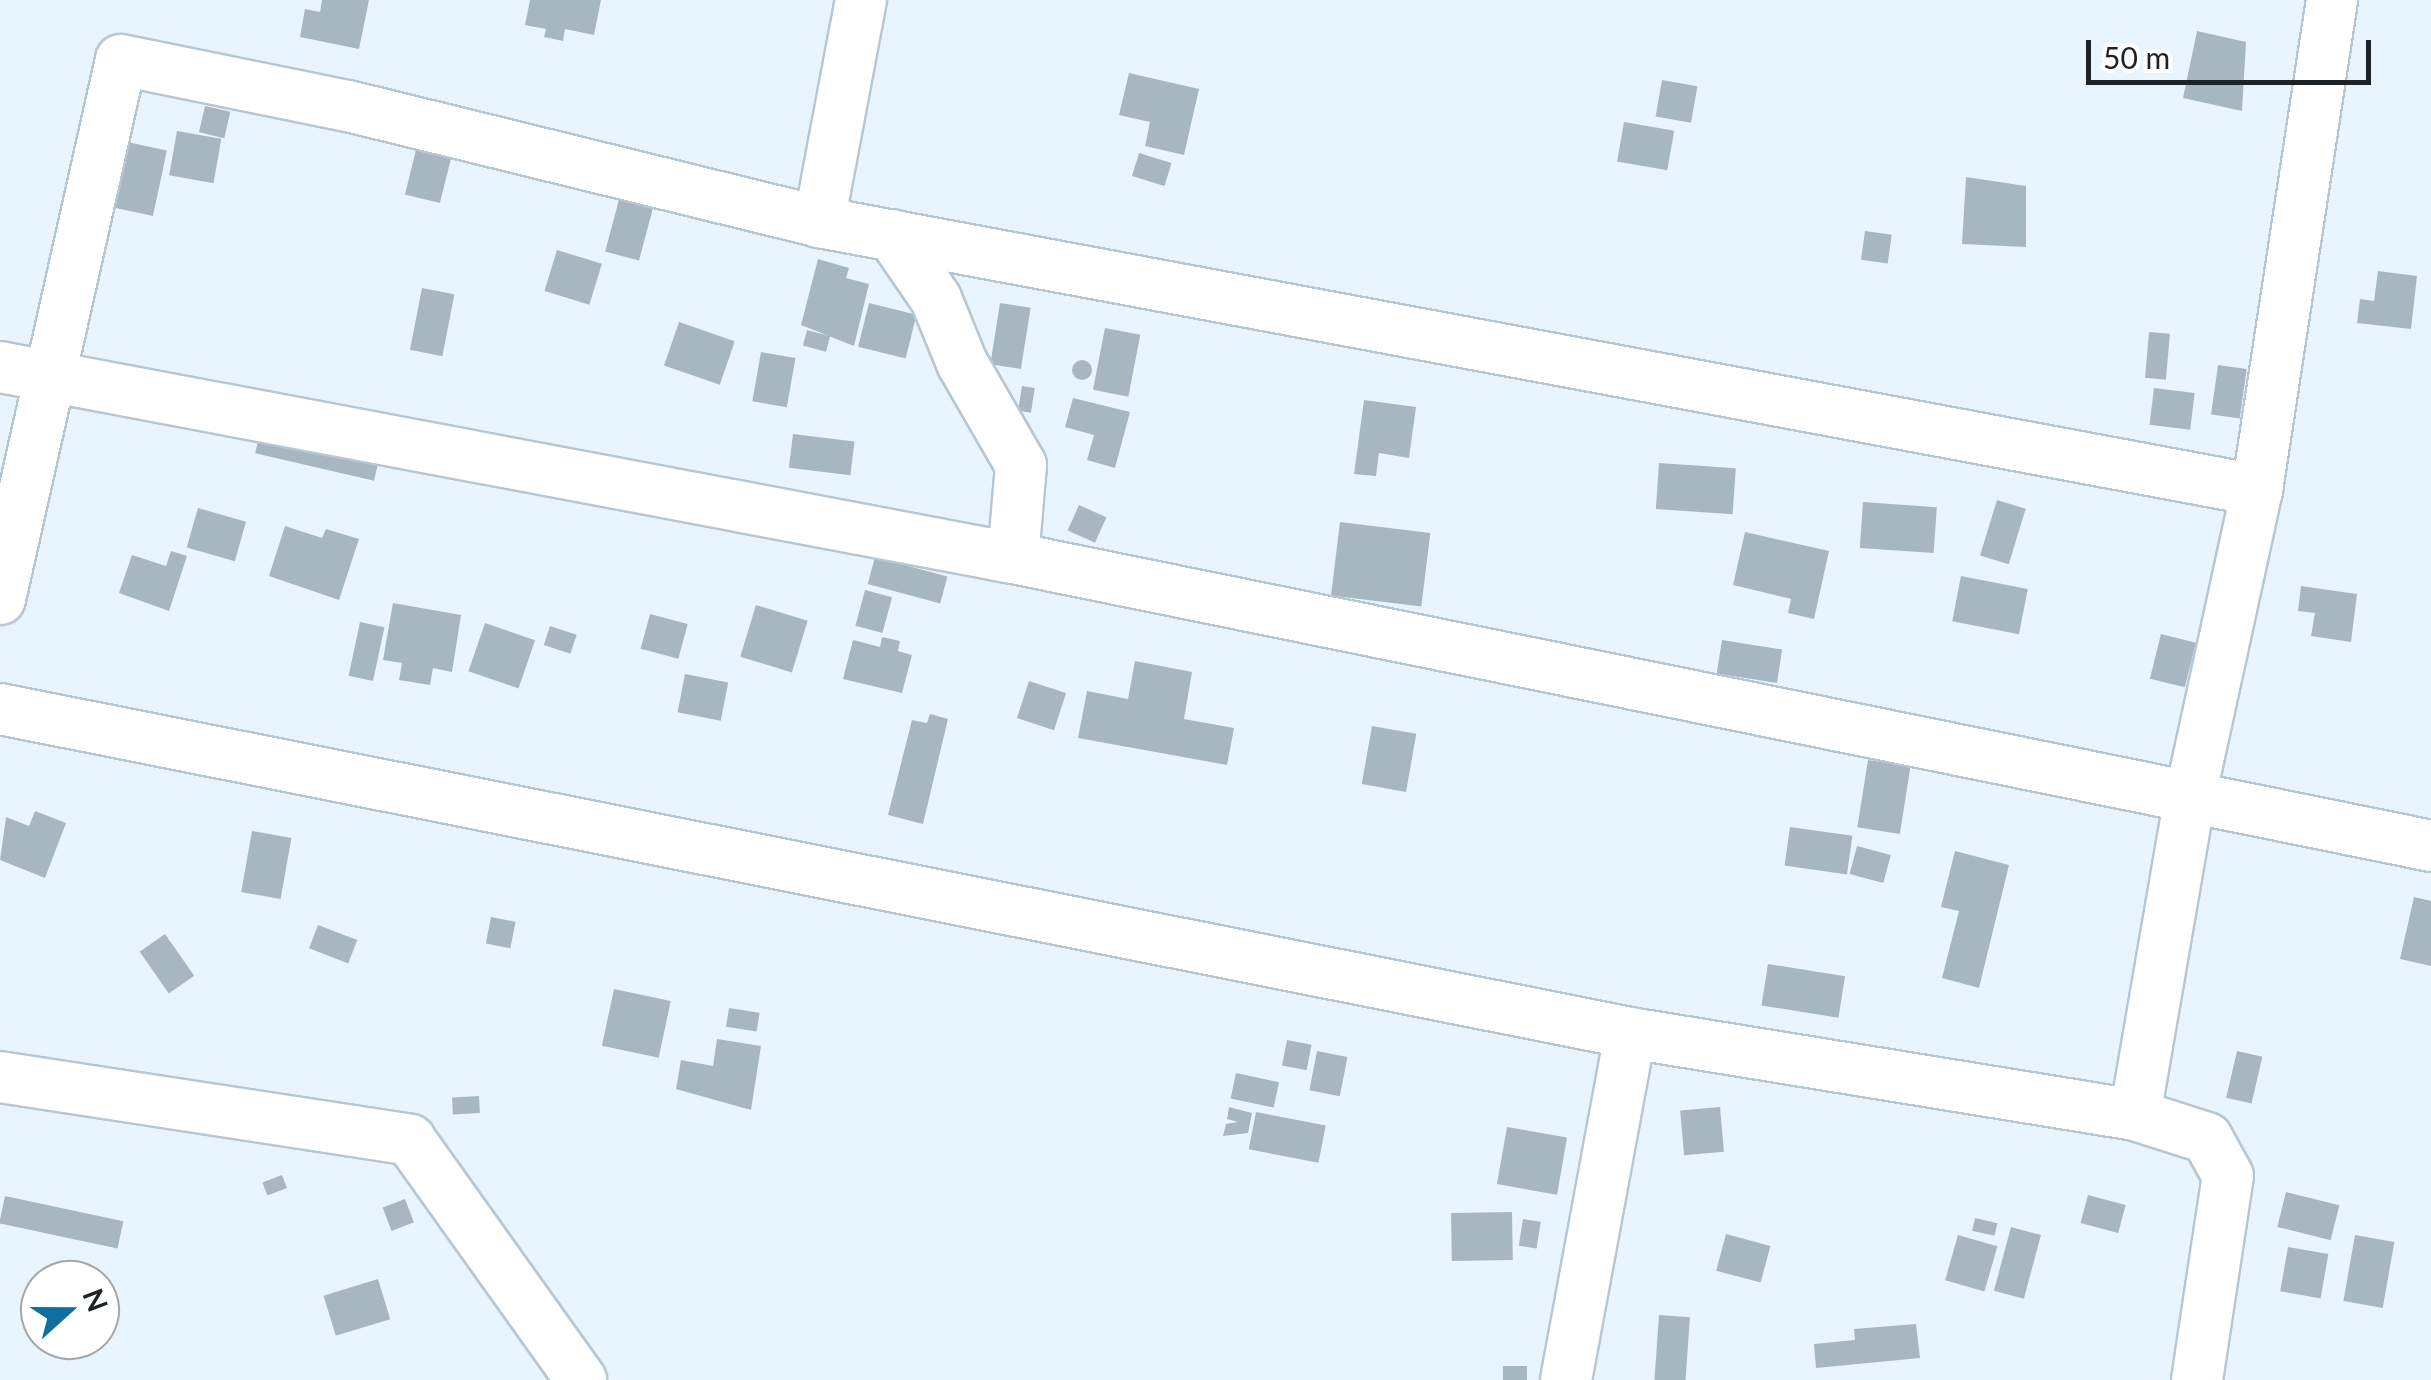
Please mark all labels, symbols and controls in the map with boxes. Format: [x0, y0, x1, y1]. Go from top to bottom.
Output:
scale bar [2091, 20, 2376, 82]
text: 50 m [2103, 39, 2170, 75]
north arrow [20, 1260, 120, 1360]
text: N [76, 1284, 116, 1316]

